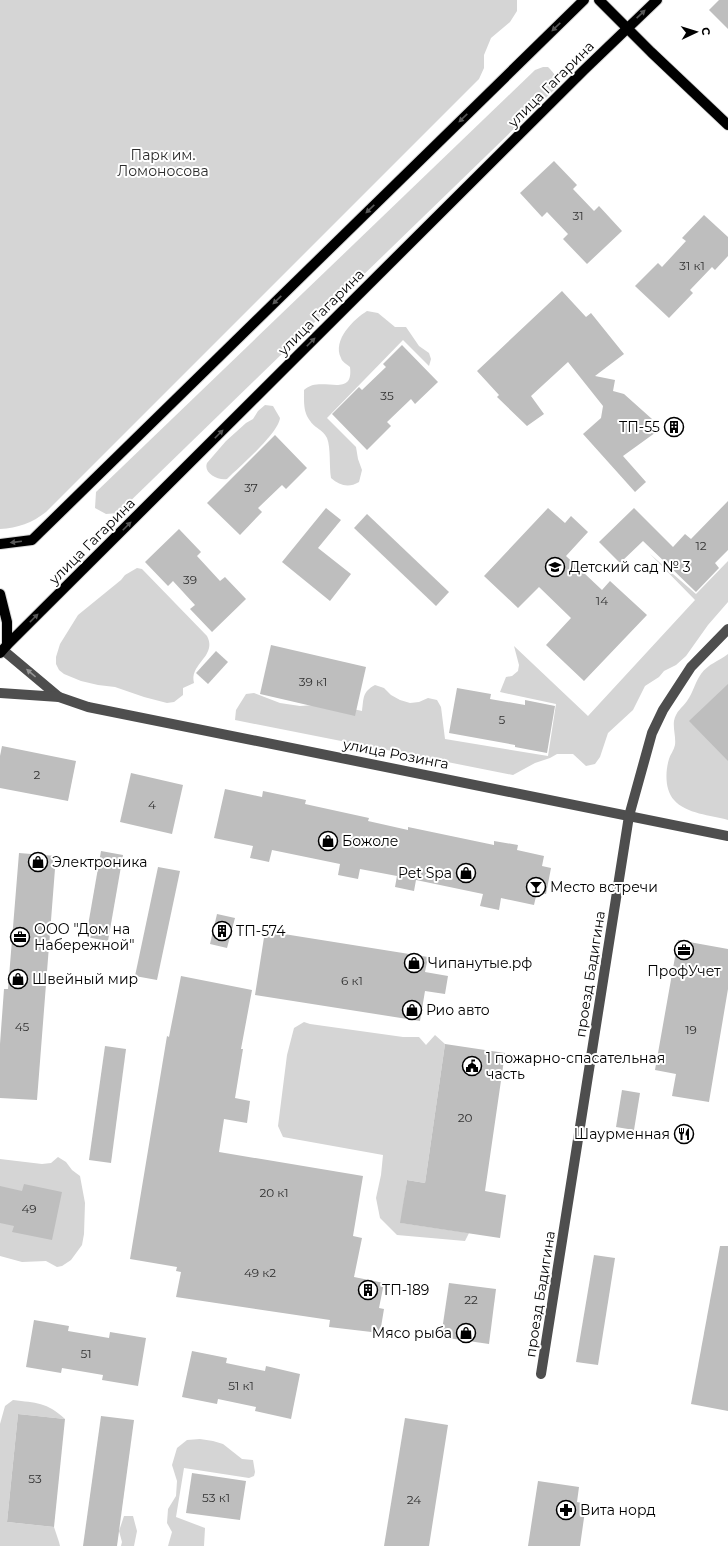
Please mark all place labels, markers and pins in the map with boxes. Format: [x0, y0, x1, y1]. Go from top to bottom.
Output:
building icon: ТП-55 [663, 416, 685, 438]
place label: ТП-55 [619, 418, 660, 436]
school or university icon: Детский сад № 3 [544, 556, 566, 578]
place label: Детский сад № 3 [569, 558, 691, 576]
shop icon: Божоле [317, 830, 339, 852]
place label: Божоле [342, 832, 399, 850]
shop icon: Электроника [27, 851, 49, 873]
place label: Электроника [52, 853, 148, 871]
shop icon: Pet Spa [455, 862, 477, 884]
place label: Pet Spa [398, 864, 452, 882]
bar icon: Место встречи [525, 876, 547, 898]
place label: Место встречи [550, 878, 658, 896]
place label: ООО "Дом на Набережной" [34, 920, 134, 954]
building icon: ТП-574 [211, 920, 233, 942]
place label: ТП-574 [236, 922, 286, 940]
office icon: ООО "Дом на Набережной" [9, 926, 31, 948]
office icon: ПрофУчет [673, 939, 695, 961]
shop icon: Чипанутые.рф [403, 952, 425, 974]
place label: Чипанутые.рф [428, 954, 532, 972]
place label: ПрофУчет [647, 962, 721, 980]
shop icon: Швейный мир [7, 968, 29, 990]
place label: Швейный мир [32, 970, 138, 988]
shop icon: Рио авто [401, 999, 423, 1021]
place label: Рио авто [426, 1001, 490, 1019]
place label: 1 пожарно-спасательная часть [486, 1049, 665, 1083]
public building icon: 1 пожарно-спасательная часть [461, 1055, 483, 1077]
restaurant icon: Шаурменная [673, 1123, 695, 1145]
place label: Шаурменная [574, 1125, 670, 1143]
building icon: ТП-189 [357, 1279, 379, 1301]
place label: ТП-189 [382, 1281, 429, 1299]
shop icon: Мясо рыба [455, 1322, 477, 1344]
place label: Мясо рыба [372, 1324, 452, 1342]
pharmacy icon: Вита норд [555, 1499, 577, 1521]
place label: Вита норд [580, 1501, 656, 1519]

